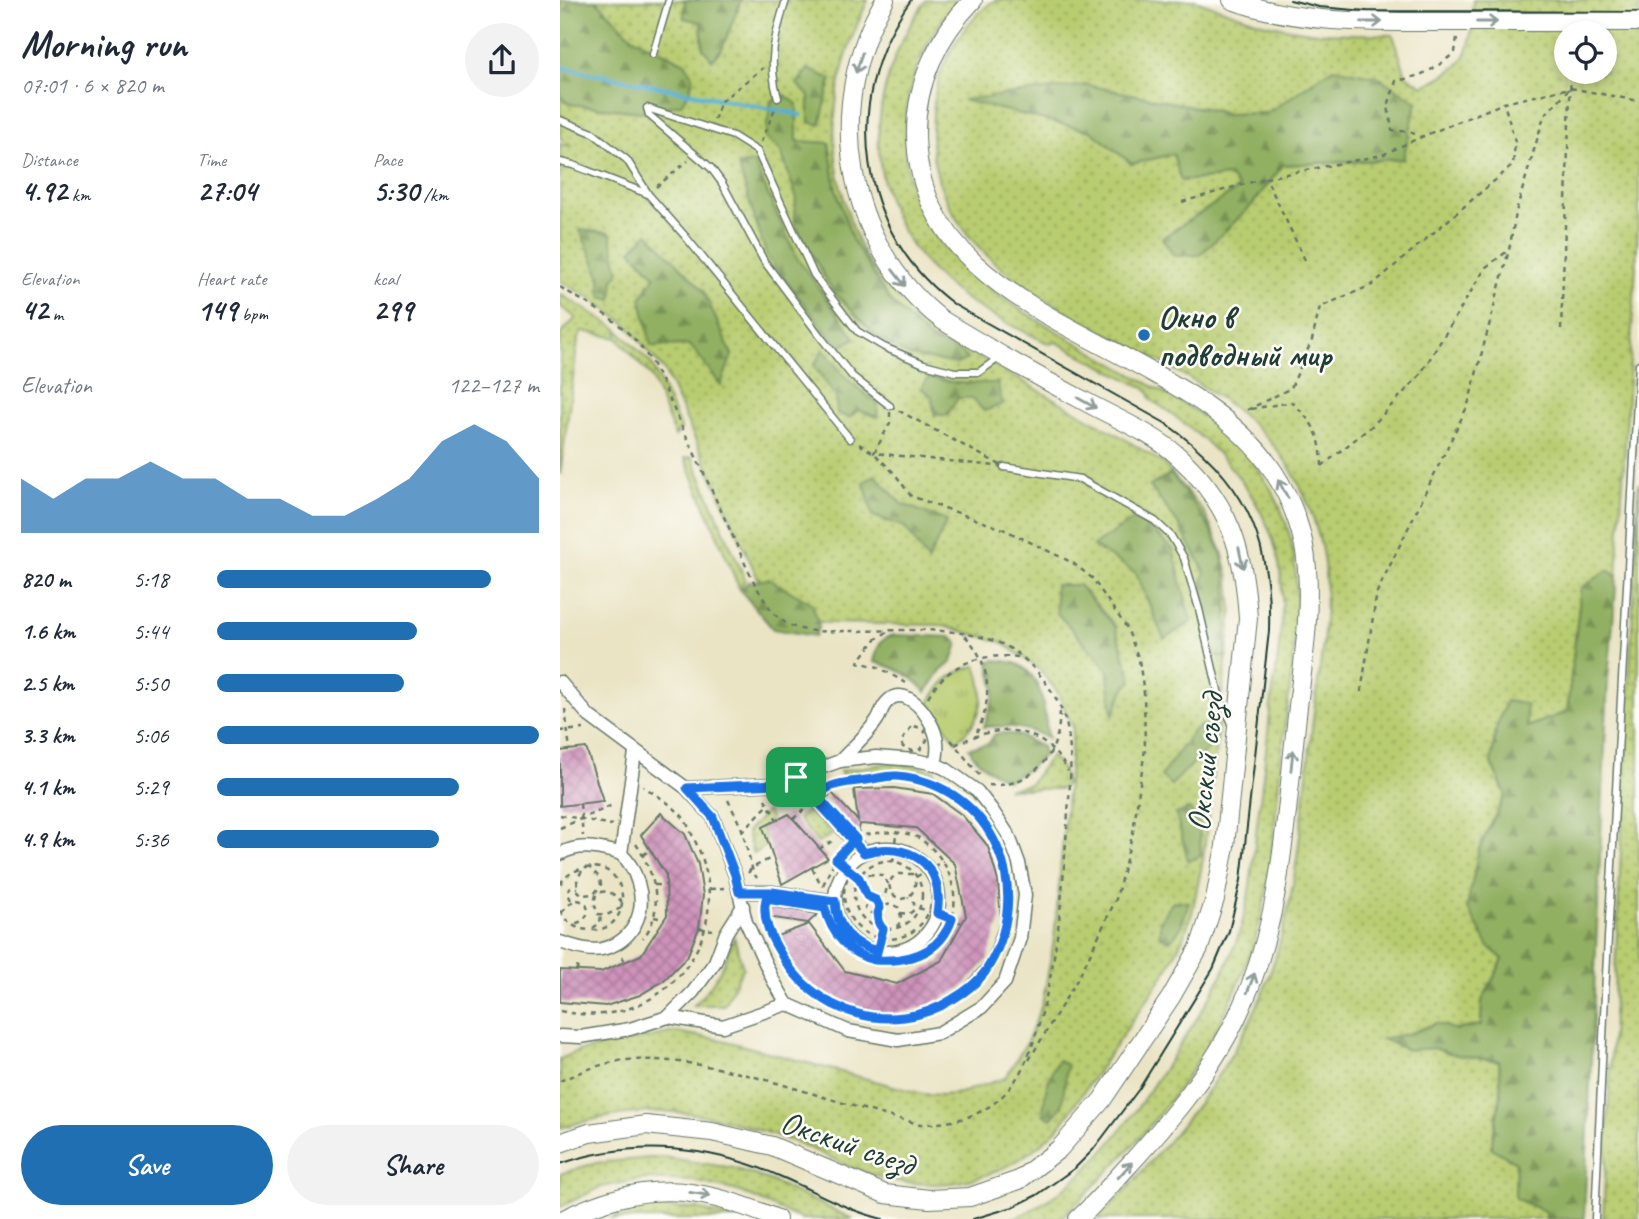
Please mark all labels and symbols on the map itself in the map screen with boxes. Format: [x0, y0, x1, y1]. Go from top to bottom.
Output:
one-way arrow [1360, 15, 1383, 29]
one-way arrow [1475, 15, 1498, 29]
one-way arrow [851, 52, 864, 74]
one-way arrow [892, 268, 907, 287]
place label: Окно в подводный мир [1158, 296, 1334, 376]
marker: Окно в подводный мир [1136, 327, 1152, 343]
one-way arrow [1076, 397, 1097, 410]
one-way arrow [1275, 479, 1289, 499]
one-way arrow [1235, 546, 1249, 569]
street label: Окский съезд [1177, 687, 1233, 833]
pin [766, 747, 826, 807]
one-way arrow [1286, 749, 1299, 772]
one-way arrow [1246, 972, 1259, 994]
street label: Окский съезд [775, 1101, 923, 1187]
one-way arrow [1116, 1162, 1133, 1179]
one-way arrow [688, 1187, 711, 1200]

